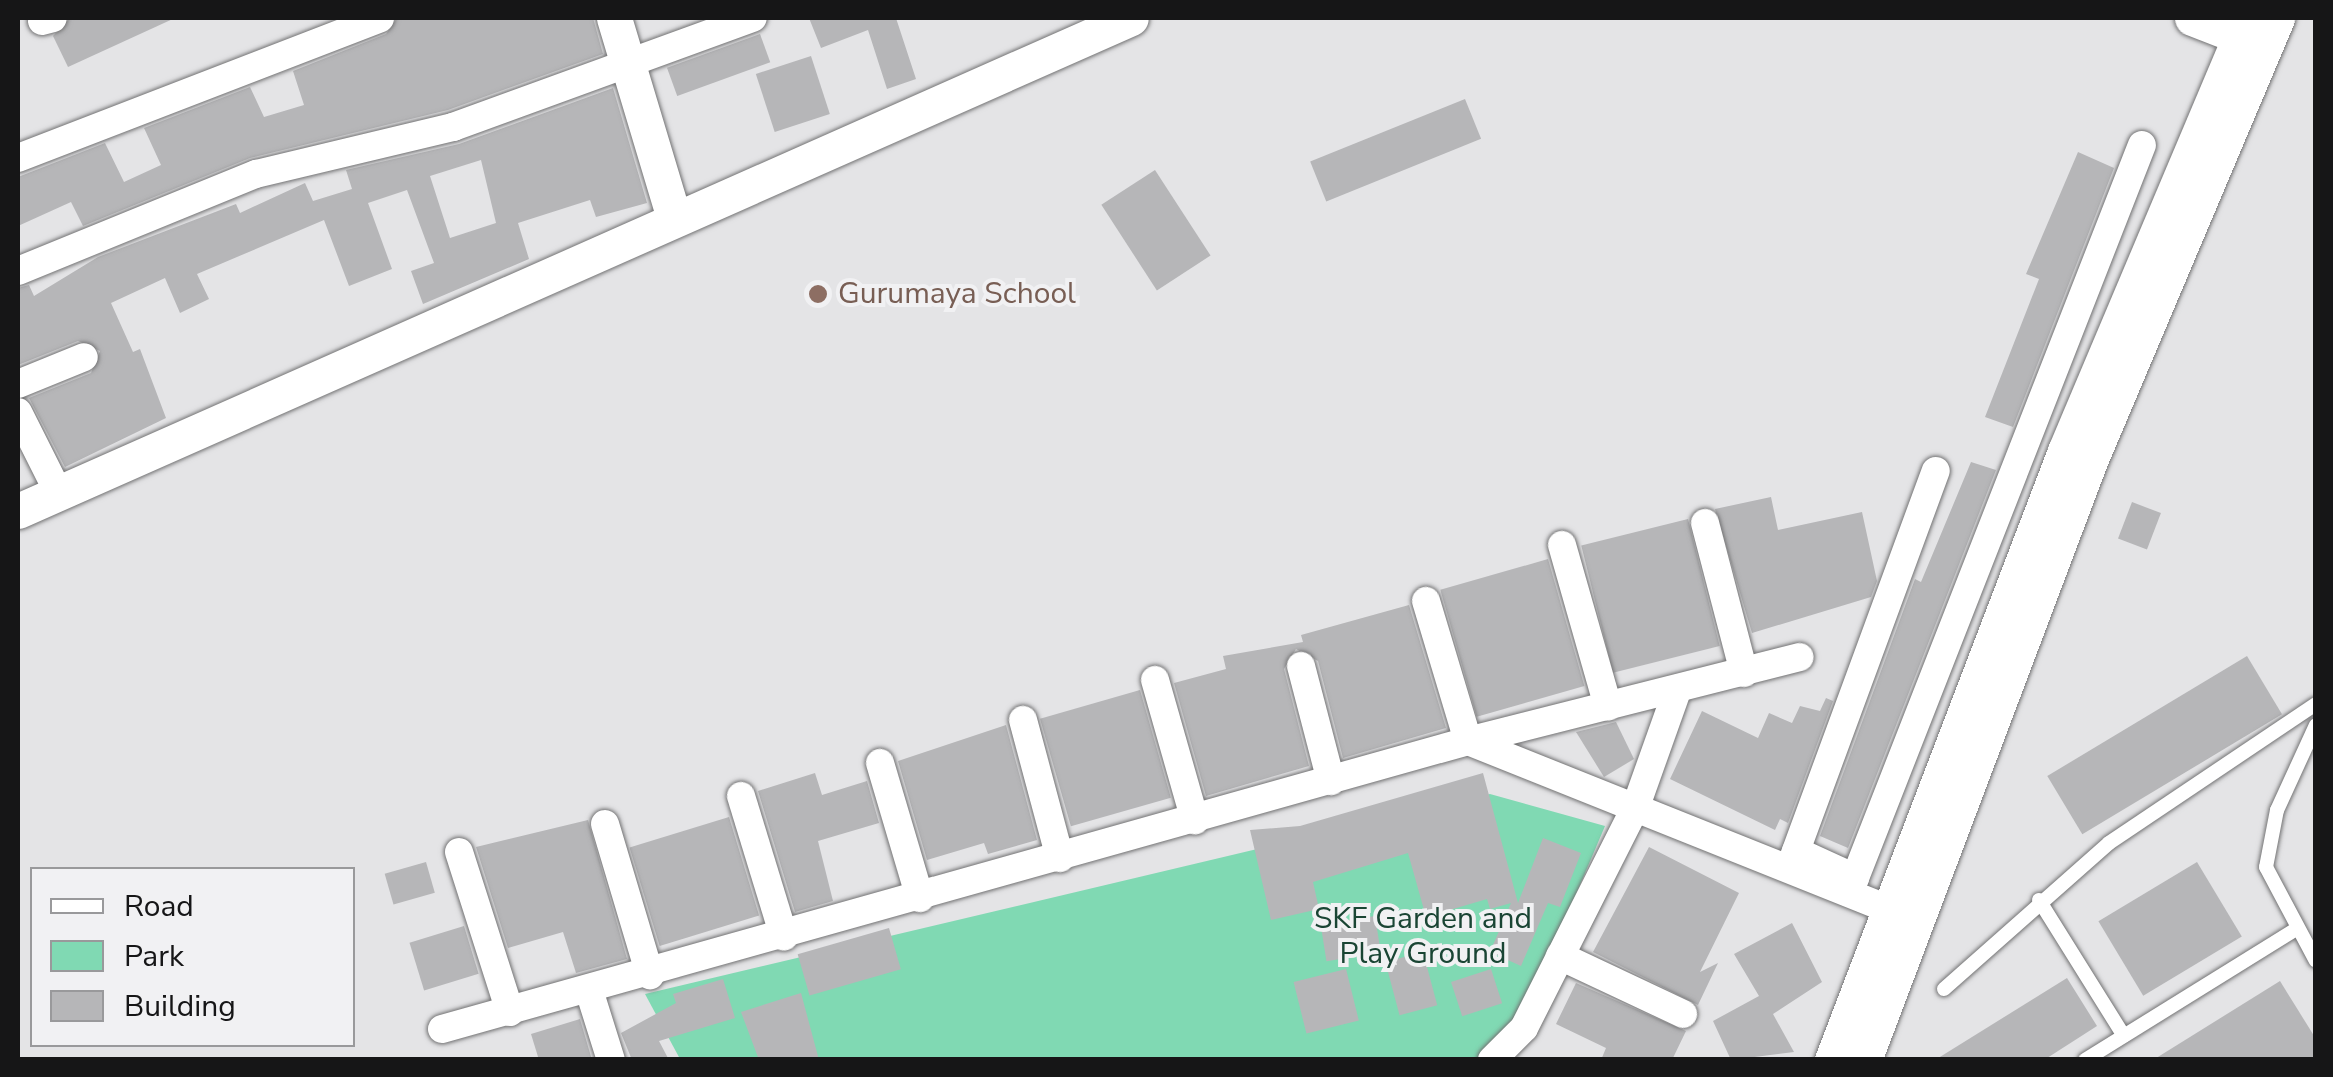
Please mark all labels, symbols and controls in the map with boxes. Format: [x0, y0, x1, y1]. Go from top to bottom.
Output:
place label: Gurumaya School [838, 276, 1076, 312]
marker: Gurumaya School [807, 283, 829, 305]
legend [30, 867, 355, 1047]
text: Road [124, 886, 194, 927]
park label: SKF Garden and Play Ground [1314, 901, 1532, 972]
text: Park [124, 936, 184, 977]
text: Building [124, 986, 236, 1027]

